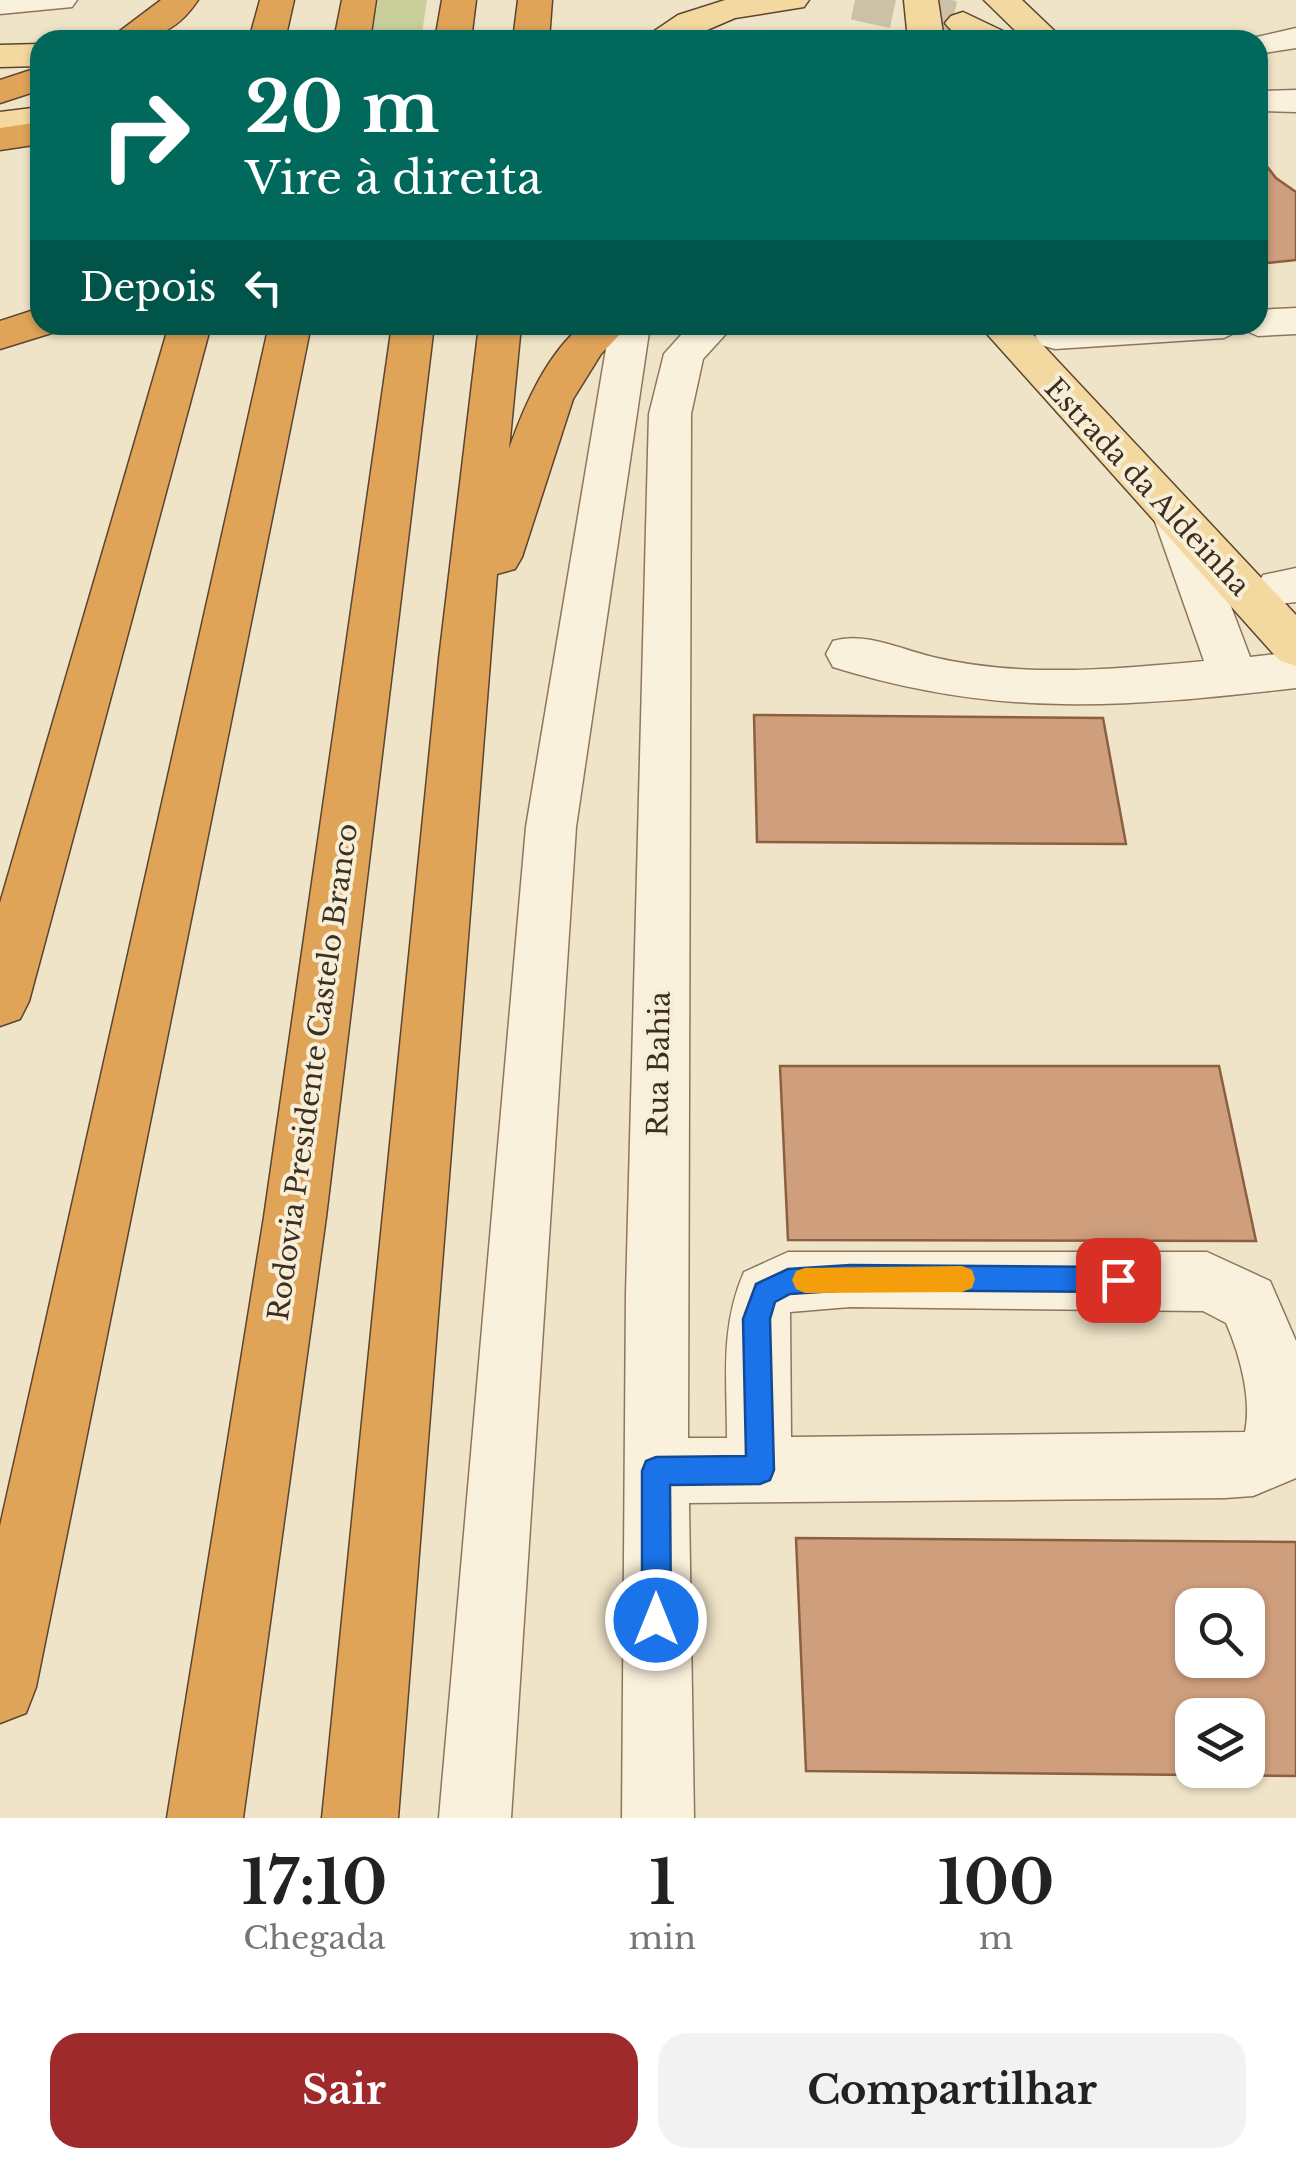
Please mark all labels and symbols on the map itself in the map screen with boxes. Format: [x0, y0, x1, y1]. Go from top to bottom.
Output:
street label: Estrada da Aldeinha [1037, 371, 1257, 603]
street label: Rodovia Presidente Castelo Branco [261, 821, 365, 1323]
street label: Rua Bahia [640, 991, 678, 1137]
pin [1076, 1238, 1161, 1323]
position arrow [604, 1568, 708, 1672]

